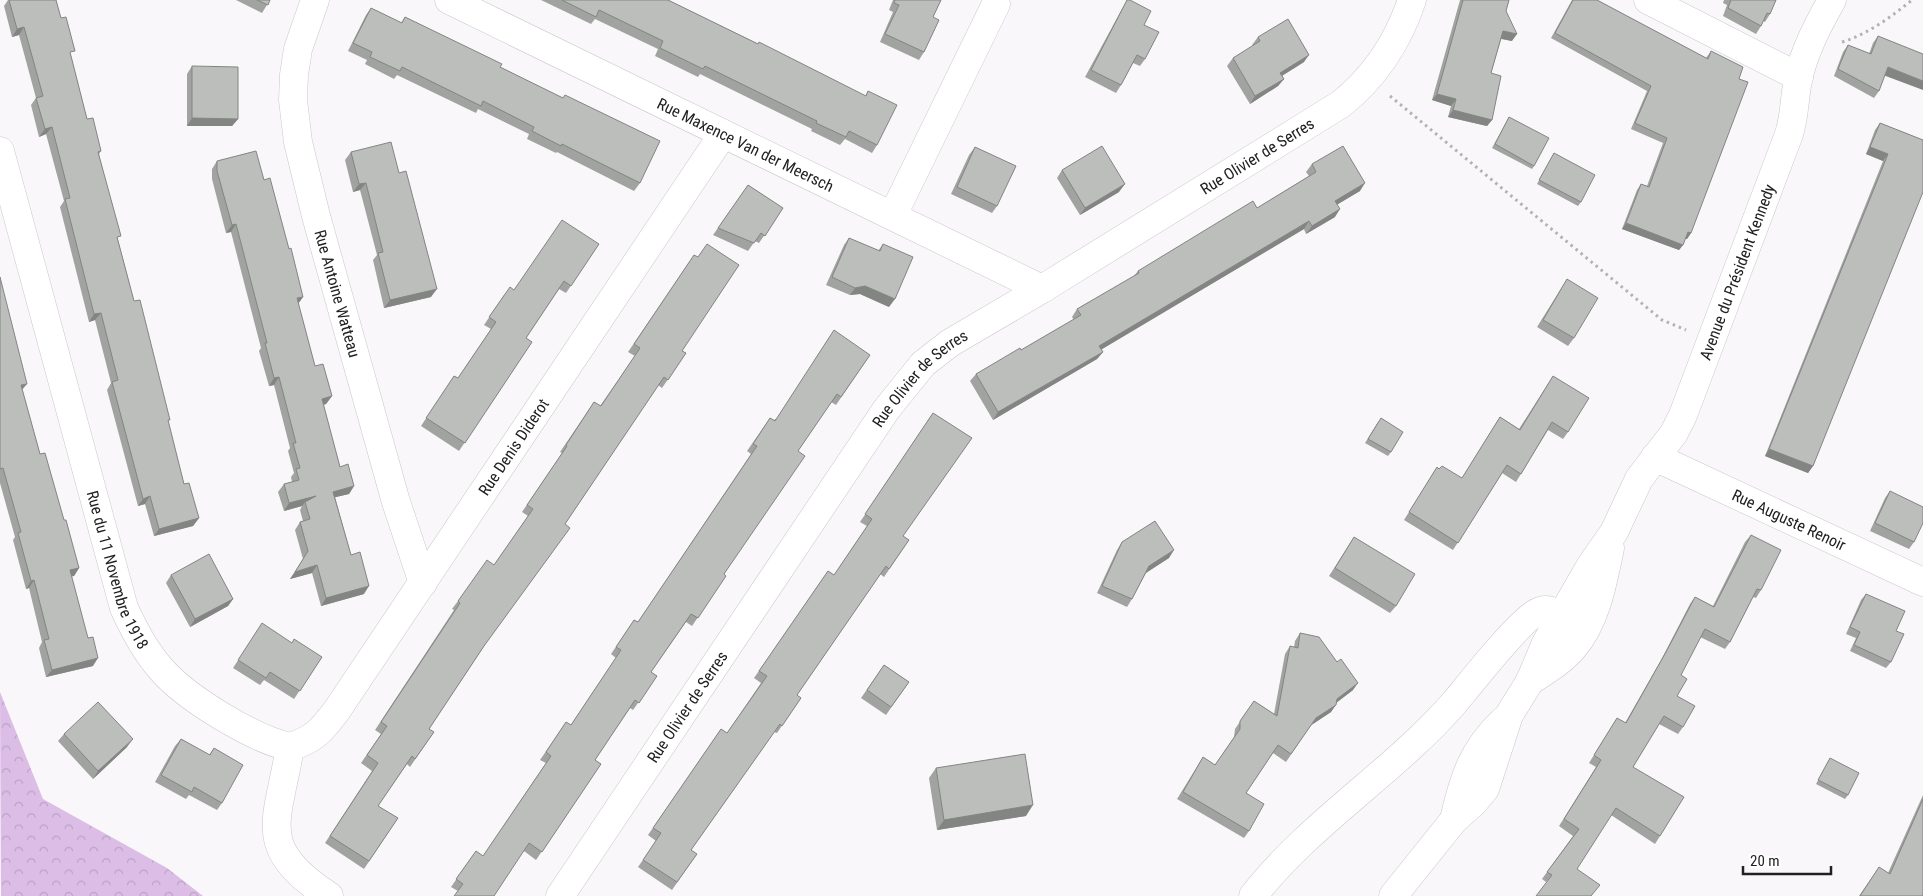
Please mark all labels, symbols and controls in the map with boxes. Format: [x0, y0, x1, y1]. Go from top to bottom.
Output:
street label: Rue Maxence Van der Meersch [654, 94, 837, 196]
street label: Rue Olivier de Serres [1197, 114, 1317, 198]
street label: Avenue du Président Kennedy [1695, 181, 1779, 363]
street label: Rue Antoine Watteau [311, 227, 365, 359]
street label: Rue Olivier de Serres [868, 325, 971, 431]
street label: Rue Denis Diderot [474, 395, 553, 499]
street label: Rue Auguste Renoir [1729, 485, 1849, 554]
street label: Rue du 11 Novembre 1918 [83, 488, 153, 652]
street label: Rue Olivier de Serres [643, 647, 731, 766]
scale bar [1743, 844, 1830, 876]
text: 20 m [1750, 852, 1780, 870]

